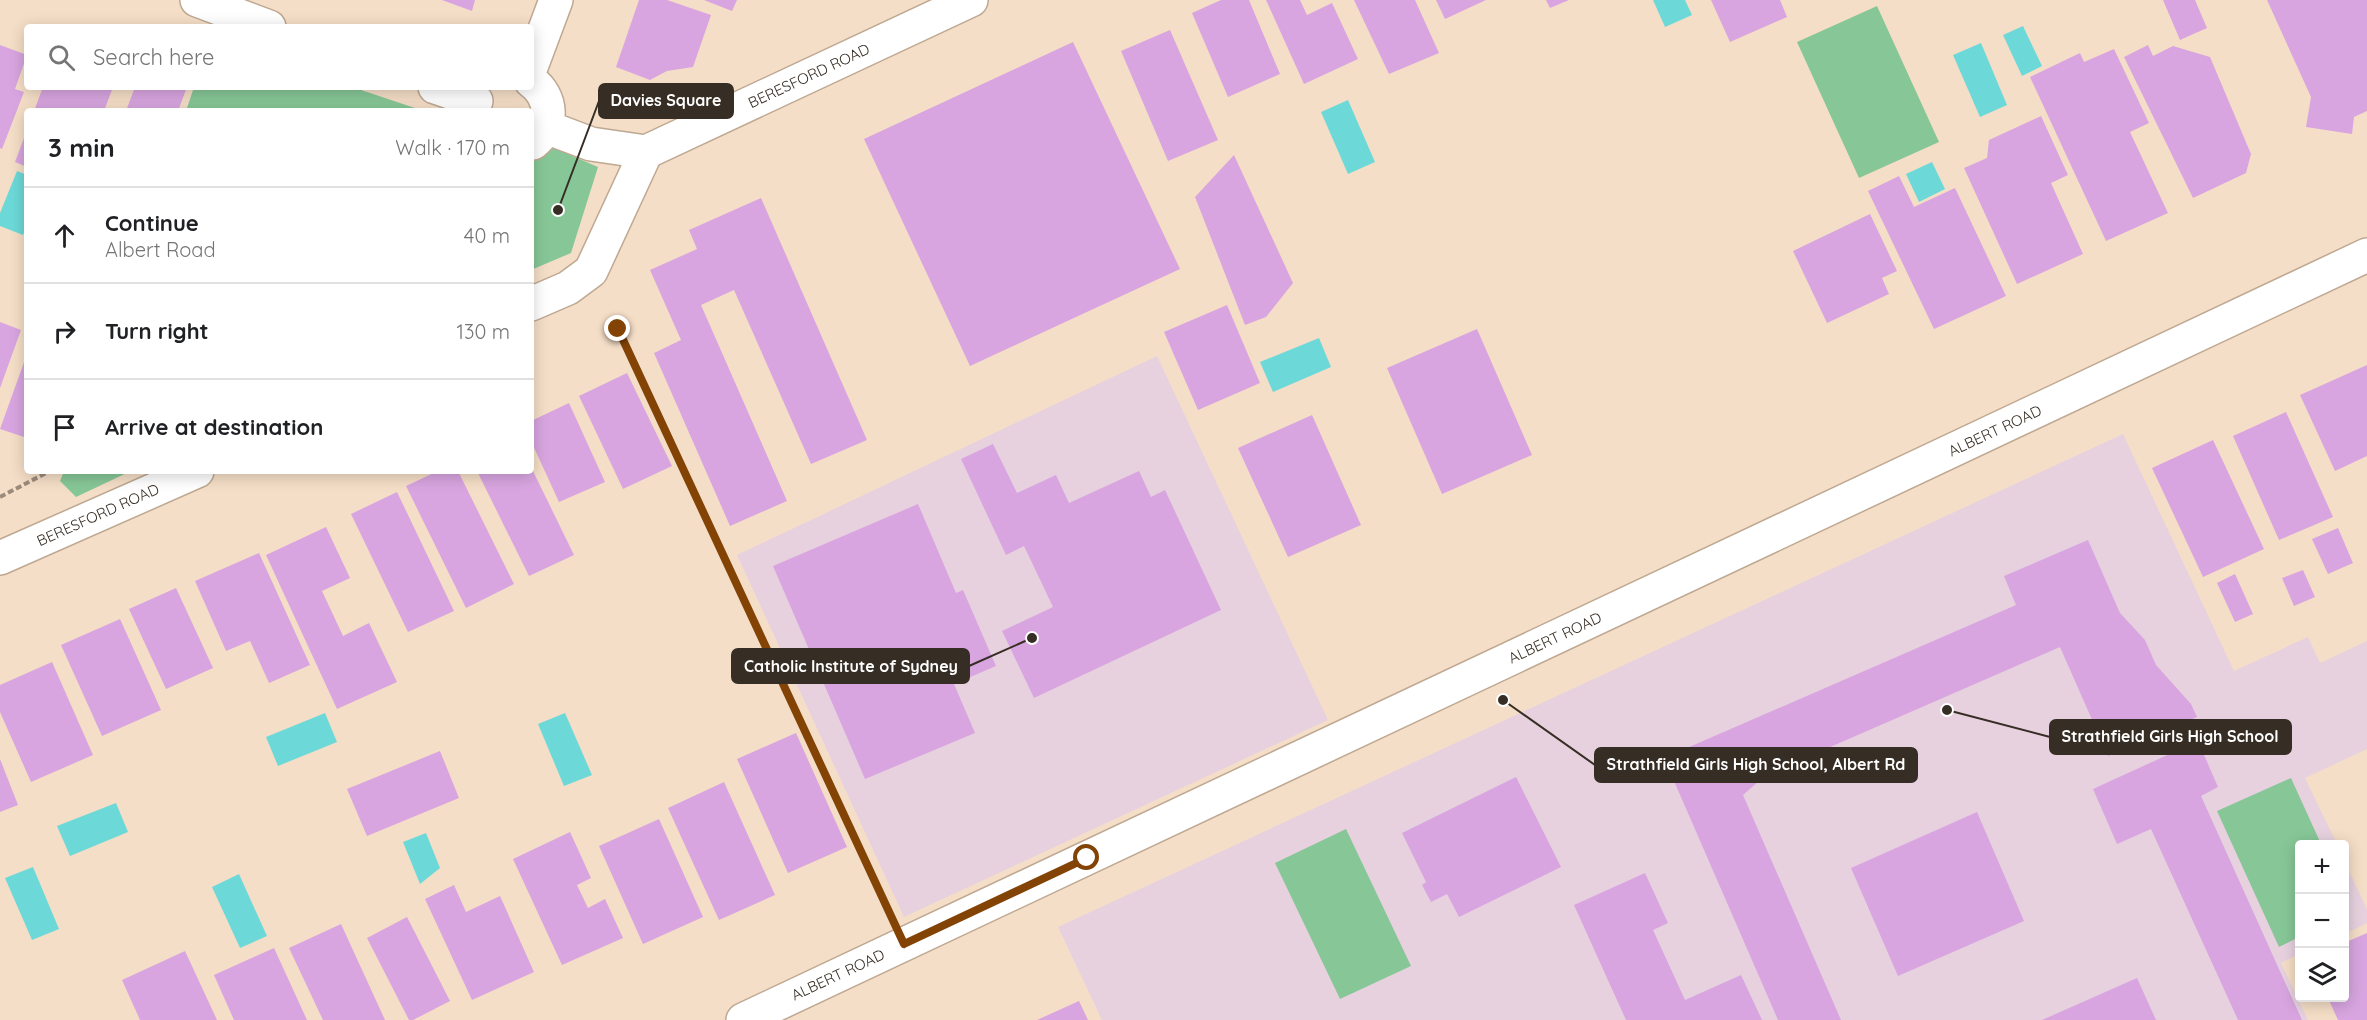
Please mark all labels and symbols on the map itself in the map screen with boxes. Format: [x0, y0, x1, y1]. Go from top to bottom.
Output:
street label: BERESFORD ROAD [745, 39, 873, 112]
callout: Davies Square [599, 84, 733, 118]
text: Davies Square [611, 90, 721, 110]
route end [604, 315, 630, 341]
street label: ALBERT ROAD [1945, 401, 2045, 460]
street label: BERESFORD ROAD [34, 479, 162, 550]
street label: ALBERT ROAD [1505, 608, 1605, 667]
callout: Catholic Institute of Sydney [732, 649, 969, 683]
text: Catholic Institute of Sydney [744, 656, 958, 676]
callout: Strathfield Girls High School [2050, 720, 2291, 754]
text: Strathfield Girls High School [2062, 726, 2278, 746]
callout: Strathfield Girls High School, Albert Rd [1595, 748, 1917, 782]
text: Strathfield Girls High School, Albert Rd [1607, 754, 1905, 774]
route start [1073, 844, 1099, 870]
street label: ALBERT ROAD [788, 945, 888, 1004]

